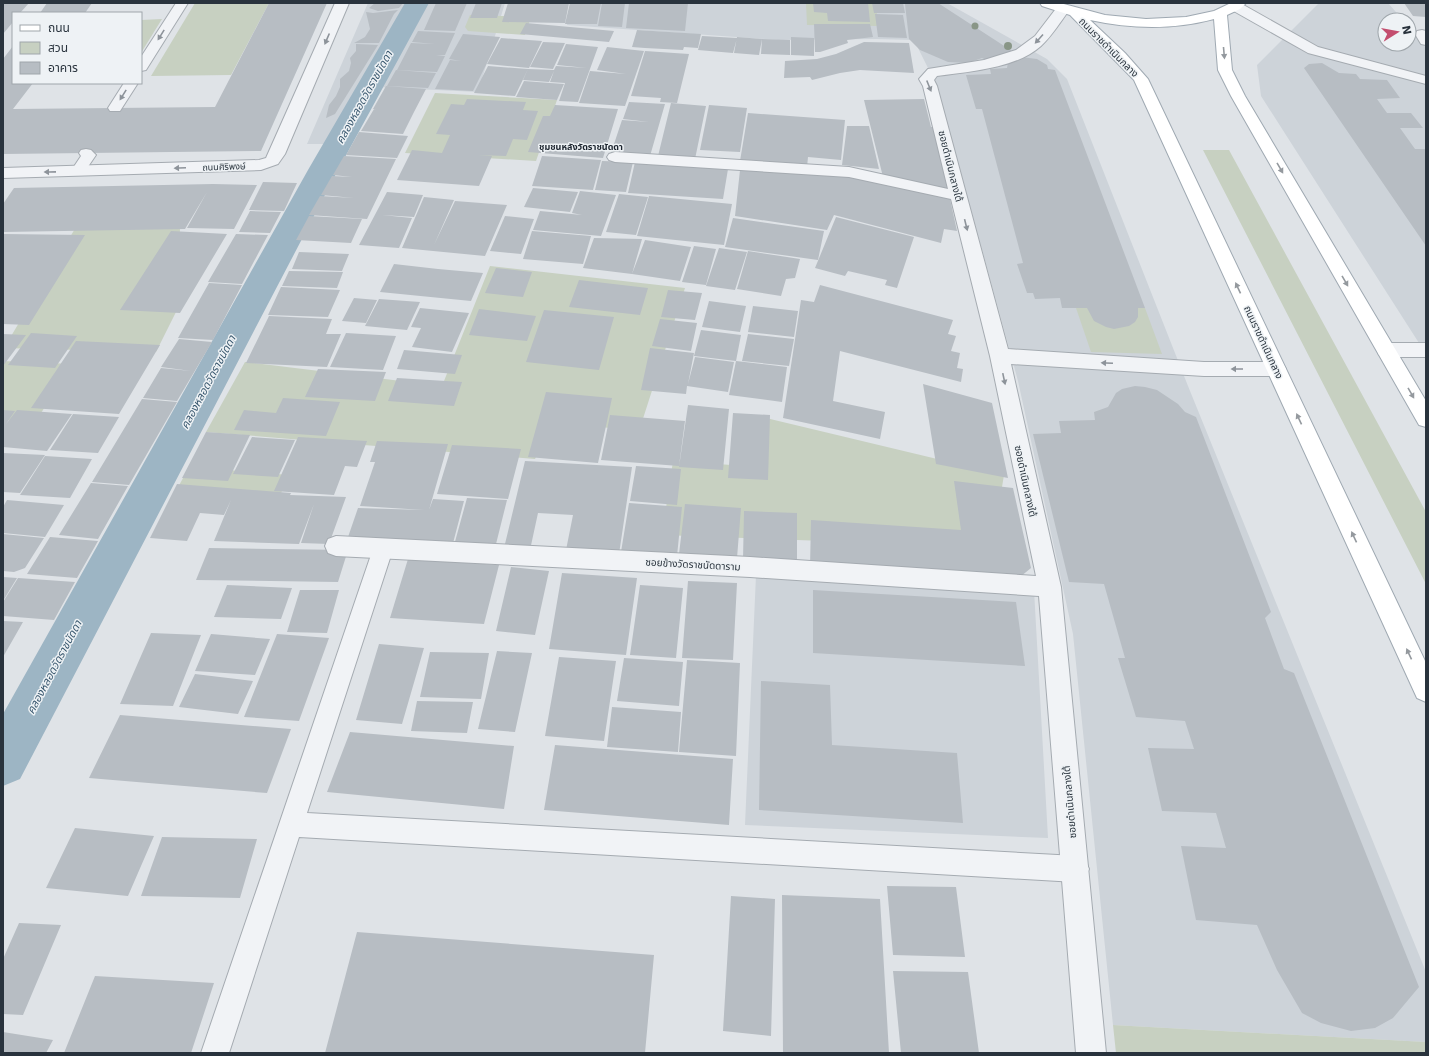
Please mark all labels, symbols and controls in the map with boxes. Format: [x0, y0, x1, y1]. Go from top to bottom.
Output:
legend [12, 12, 142, 84]
north arrow [1377, 12, 1417, 52]
street label: ถนนราชดำเนินกลาง [1077, 15, 1141, 79]
text: ถนน [48, 21, 70, 35]
text: N [1399, 24, 1414, 36]
one-way arrow [158, 29, 165, 41]
one-way arrow [323, 33, 329, 45]
one-way arrow [1034, 34, 1043, 45]
text: สวน [48, 41, 68, 55]
one-way arrow [1220, 47, 1227, 59]
water label: คลองหลอดวัดราชนัดดา [334, 48, 396, 146]
text: อาคาร [48, 61, 78, 75]
one-way arrow [927, 81, 933, 93]
one-way arrow [119, 90, 127, 100]
street label: ซอยดำเนินกลางใต้ [936, 129, 965, 203]
district label: ชุมชนหลังวัดราชนัดดา [539, 142, 623, 152]
street label: ถนนศิริพงษ์ [202, 161, 246, 173]
one-way arrow [1276, 162, 1283, 174]
one-way arrow [173, 165, 186, 171]
one-way arrow [43, 169, 56, 175]
one-way arrow [963, 220, 969, 232]
one-way arrow [1342, 275, 1349, 287]
one-way arrow [1235, 283, 1241, 294]
street label: ถนนราชดำเนินกลาง [1242, 304, 1285, 380]
water label: คลองหลอดวัดราชนัดดา [178, 333, 239, 431]
one-way arrow [1101, 360, 1113, 367]
one-way arrow [1230, 366, 1243, 372]
one-way arrow [1002, 373, 1008, 385]
one-way arrow [1407, 387, 1414, 399]
one-way arrow [1296, 413, 1302, 425]
street label: ซอยดำเนินกลางใต้ [1013, 444, 1038, 518]
one-way arrow [1351, 531, 1357, 542]
street label: ซอยข้างวัดราชนัดดาราม [645, 557, 741, 572]
water label: คลองหลอดวัดราชนัดดา [24, 618, 85, 716]
one-way arrow [1406, 648, 1412, 660]
street label: ซอยดำเนินกลางใต้ [1061, 765, 1078, 839]

